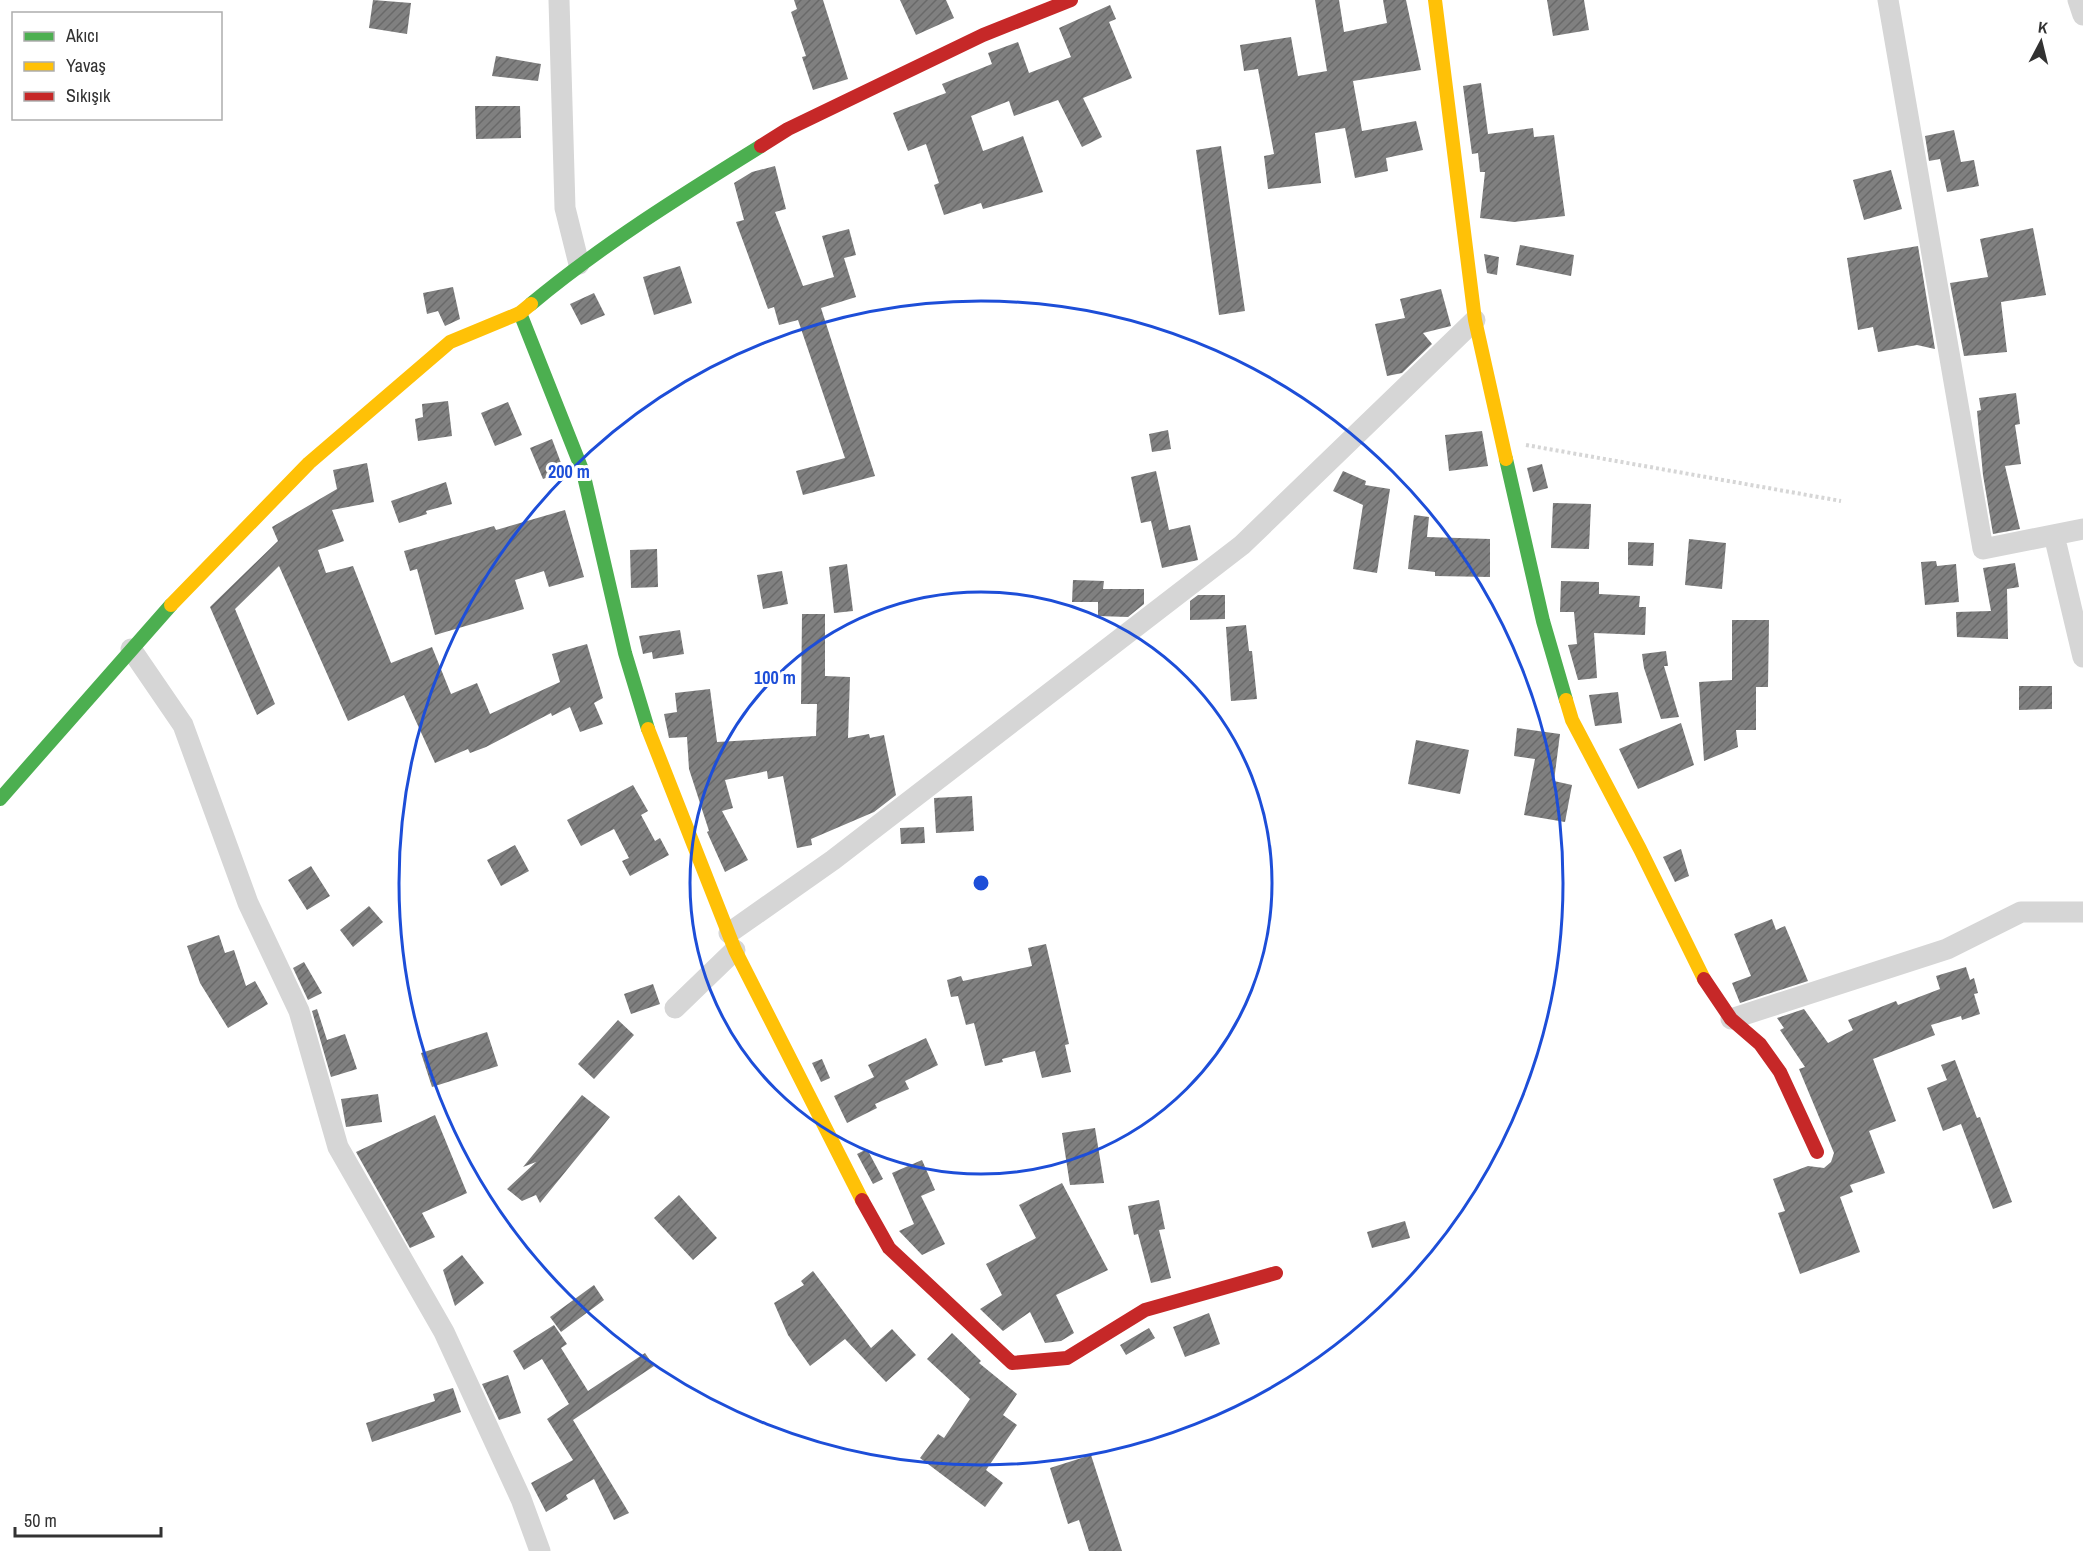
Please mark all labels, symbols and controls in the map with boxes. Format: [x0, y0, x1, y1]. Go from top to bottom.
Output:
legend [12, 12, 222, 120]
north arrow [2011, 12, 2071, 72]
text: K [2037, 16, 2049, 39]
text: Akıcı [65, 23, 99, 48]
text: Yavaş [66, 53, 106, 78]
text: Sıkışık [66, 83, 111, 108]
text: 200 m [548, 459, 590, 484]
text: 100 m [754, 665, 796, 690]
centre of rings [971, 873, 991, 893]
scale bar [15, 1500, 160, 1538]
text: 50 m [24, 1508, 57, 1533]

